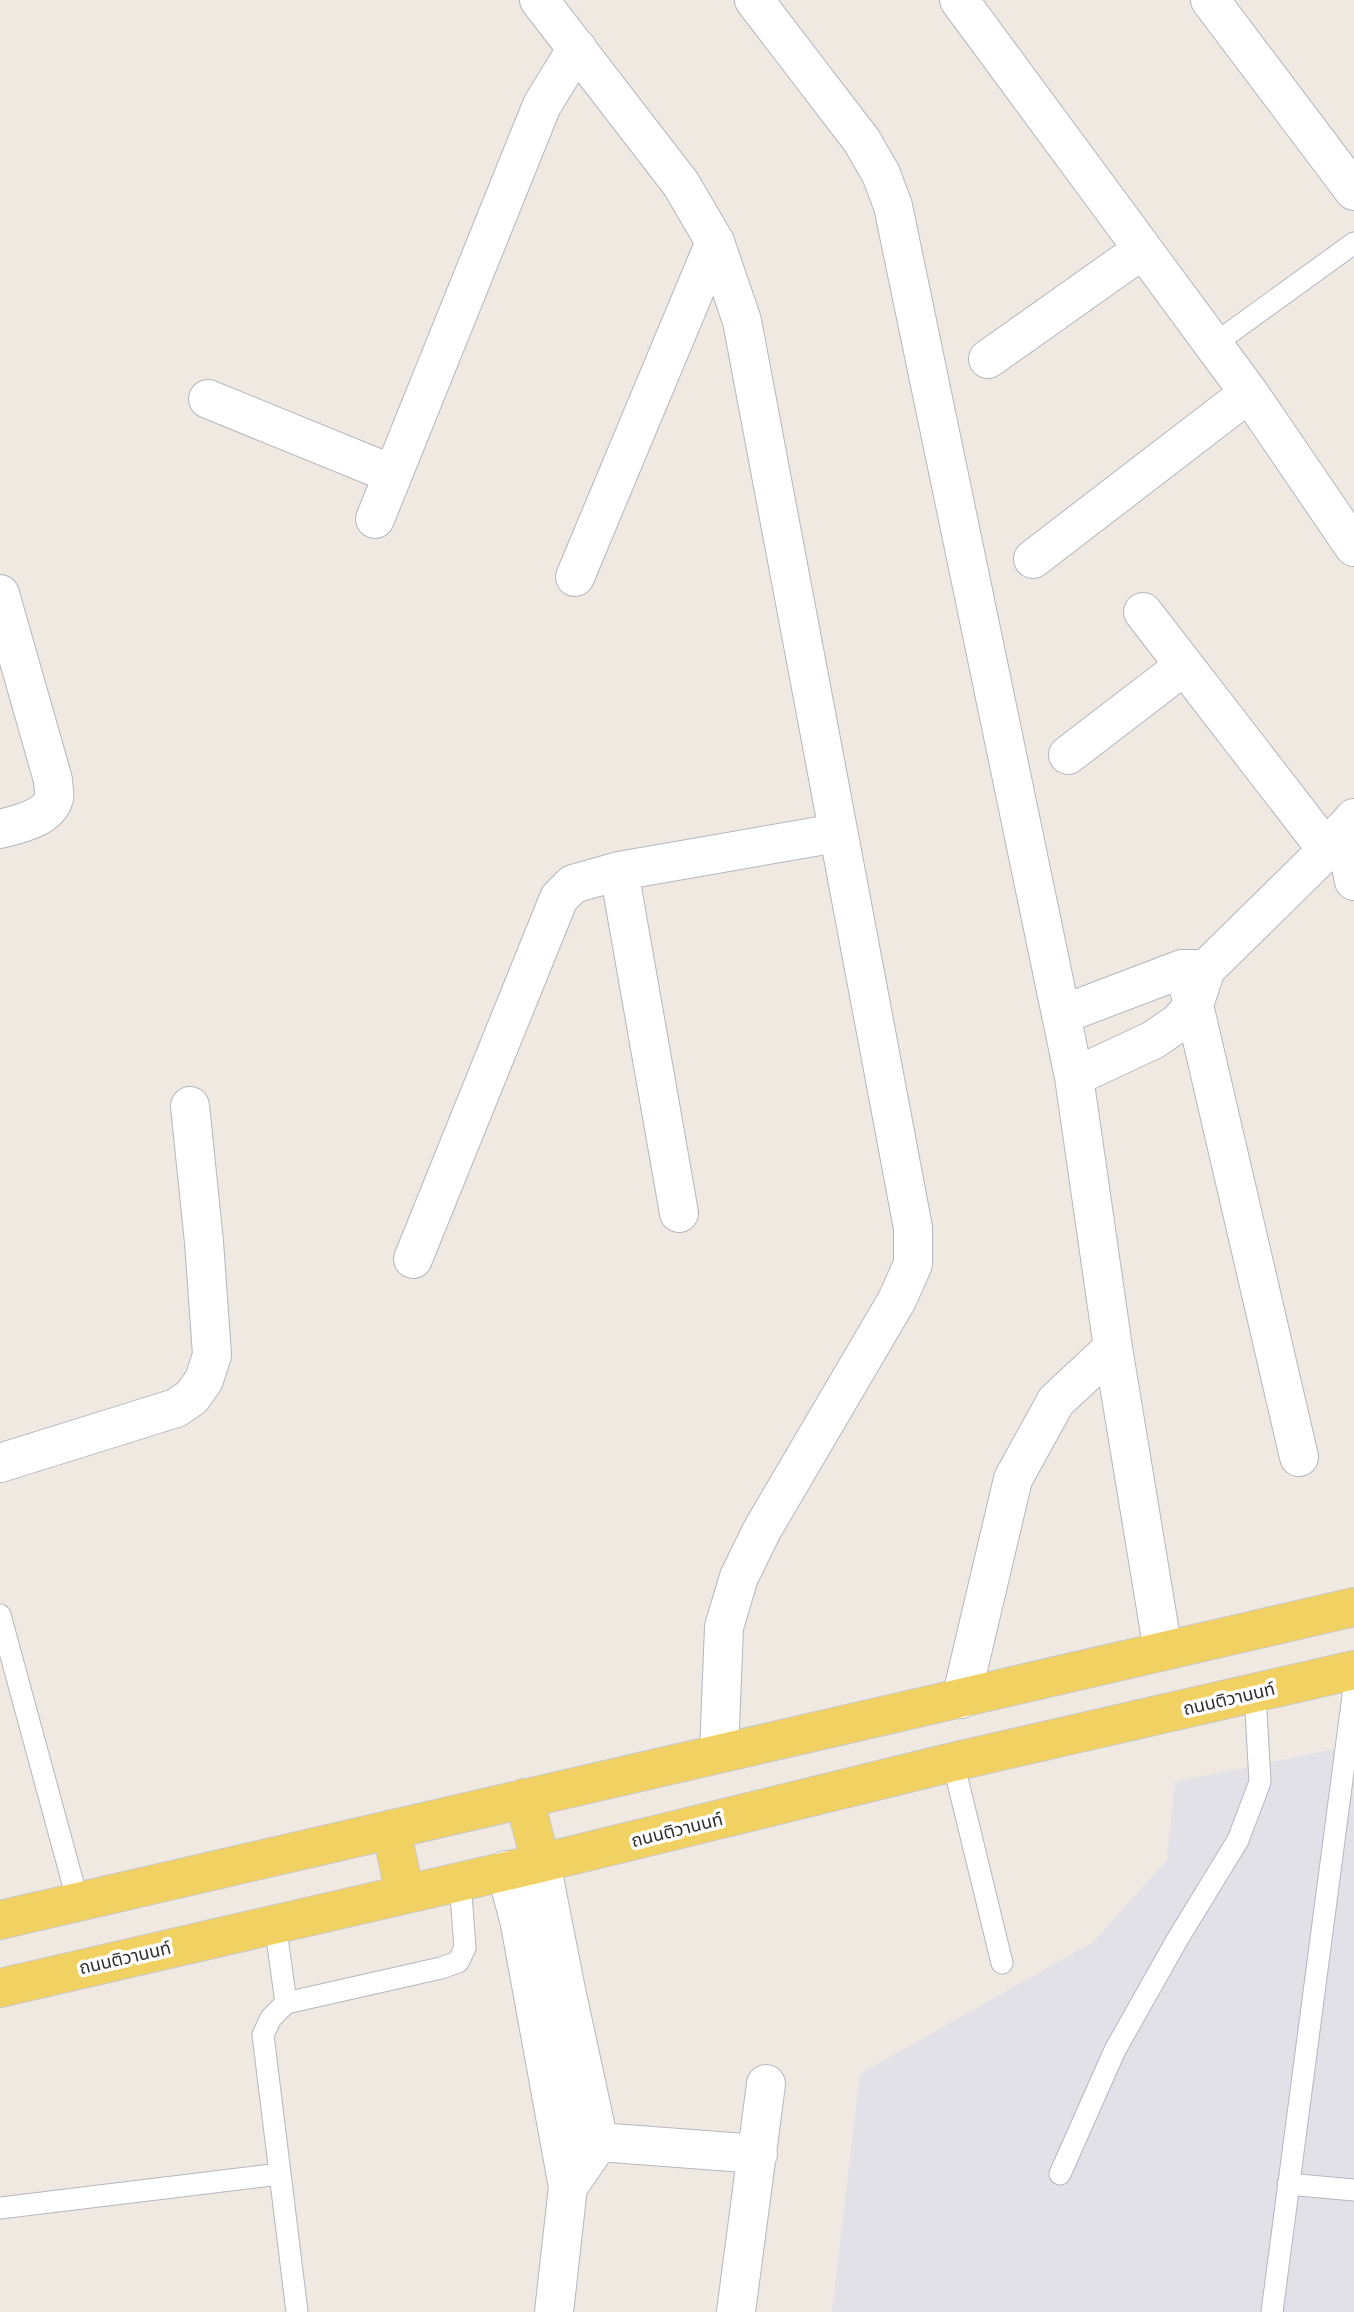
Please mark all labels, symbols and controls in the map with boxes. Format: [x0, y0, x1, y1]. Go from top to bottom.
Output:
street label: ถนนติวานนท์ [1181, 1678, 1277, 1720]
street label: ถนนติวานนท์ [629, 1808, 725, 1852]
street label: ถนนติวานนท์ [77, 1937, 173, 1979]

